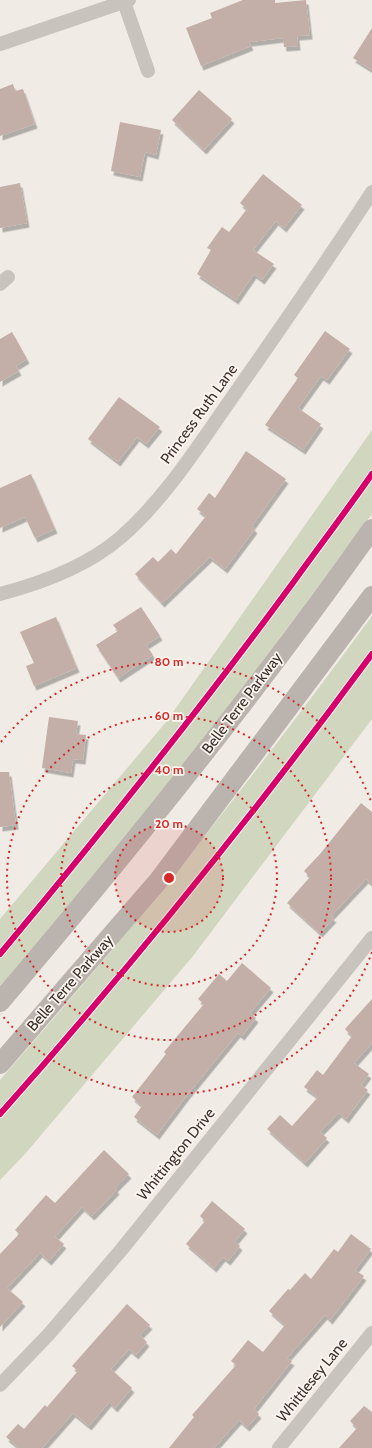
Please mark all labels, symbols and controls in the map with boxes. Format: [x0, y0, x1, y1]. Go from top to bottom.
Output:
street label: Princess Ruth Lane [157, 360, 241, 467]
street label: Belle Terre Parkway [198, 649, 286, 757]
text: 80 m [155, 654, 183, 669]
text: 60 m [155, 708, 183, 723]
text: 40 m [154, 762, 184, 777]
text: 20 m [155, 816, 183, 831]
centre of rings [162, 871, 176, 885]
street label: Belle Terre Parkway [23, 931, 117, 1035]
street label: Whittington Drive [133, 1104, 219, 1204]
street label: Whittlesey Lane [273, 1334, 351, 1425]

